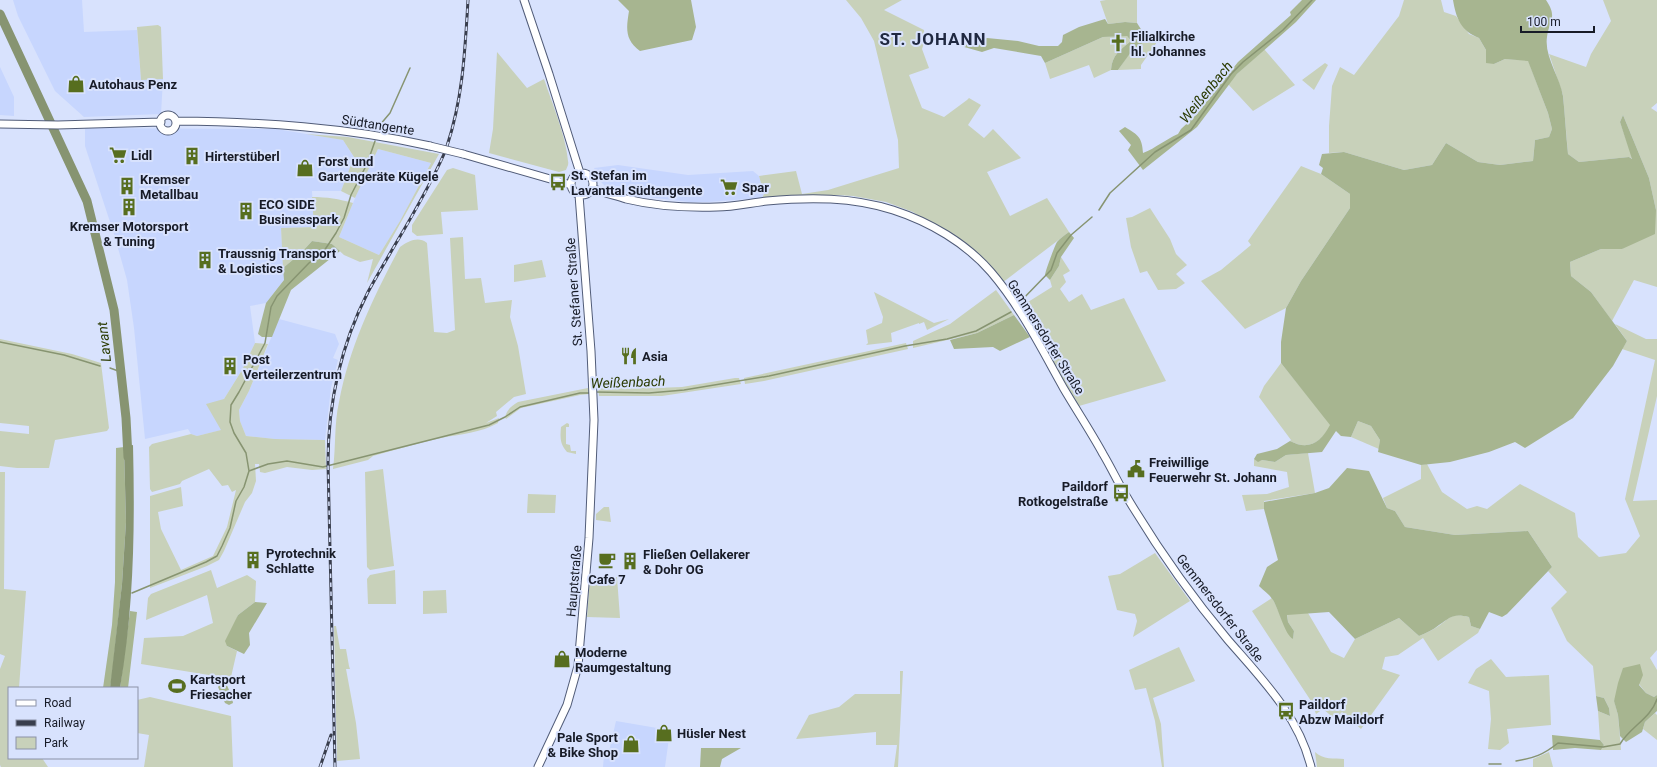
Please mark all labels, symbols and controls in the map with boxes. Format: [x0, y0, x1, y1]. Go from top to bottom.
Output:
scale bar [1521, 8, 1594, 34]
text: 100 m [1527, 15, 1561, 29]
district label: ST. JOHANN [880, 29, 986, 49]
place label: Filialkirche hl. Johannes [1131, 29, 1206, 59]
church icon: Filialkirche hl. Johannes [1108, 33, 1128, 53]
water label: Weißenbach [1176, 58, 1236, 126]
shop icon: Autohaus Penz [66, 74, 86, 94]
place label: Autohaus Penz [89, 77, 178, 92]
street label: Südtangente [341, 112, 415, 138]
supermarket icon: Lidl [108, 145, 128, 165]
building icon: Hirterstüberl [182, 146, 202, 166]
place label: Lidl [131, 148, 152, 163]
place label: Hirterstüberl [205, 149, 280, 164]
place label: Forst und Gartengeräte Kügele [318, 154, 439, 184]
shop icon: Forst und Gartengeräte Kügele [295, 158, 315, 178]
place label: St. Stefan im Lavanttal Südtangente [571, 168, 702, 198]
place label: Kremser Metallbau [140, 172, 198, 202]
bus stop icon: St. Stefan im Lavanttal Südtangente [548, 172, 568, 192]
building icon: Kremser Metallbau [117, 176, 137, 196]
supermarket icon: Spar [719, 177, 739, 197]
place label: Spar [742, 180, 769, 195]
building icon: Kremser Motorsport & Tuning [119, 197, 139, 217]
place label: ECO SIDE Businesspark [259, 197, 339, 227]
building icon: ECO SIDE Businesspark [236, 201, 256, 221]
place label: Kremser Motorsport & Tuning [70, 219, 189, 249]
street label: St. Stefaner Straße [563, 237, 585, 347]
place label: Traussnig Transport & Logistics [218, 246, 337, 276]
building icon: Traussnig Transport & Logistics [195, 250, 215, 270]
street label: Gemmersdorfer Straße [1005, 277, 1088, 397]
water label: Lavant [94, 321, 114, 363]
restaurant icon: Asia [619, 346, 639, 366]
place label: Asia [642, 349, 668, 364]
place label: Post Verteilerzentrum [243, 352, 342, 382]
building icon: Post Verteilerzentrum [220, 356, 240, 376]
water label: Weißenbach [590, 373, 666, 391]
place label: Freiwillige Feuerwehr St. Johann [1149, 455, 1277, 485]
public building icon: Freiwillige Feuerwehr St. Johann [1126, 459, 1146, 479]
place label: Paildorf Rotkogelstraße [1018, 479, 1108, 509]
bus stop icon: Paildorf Rotkogelstraße [1111, 483, 1131, 503]
street label: Hauptstraße [563, 544, 585, 617]
place label: Pyrotechnik Schlatte [266, 546, 337, 576]
place label: Fließen Oellakerer & Dohr OG [643, 547, 750, 577]
building icon: Pyrotechnik Schlatte [243, 550, 263, 570]
cafe icon: Cafe 7 [597, 550, 617, 570]
building icon: Fließen Oellakerer & Dohr OG [620, 551, 640, 571]
street label: Gemmersdorfer Straße [1173, 551, 1267, 665]
place label: Cafe 7 [588, 572, 626, 587]
place label: Moderne Raumgestaltung [575, 645, 671, 675]
shop icon: Moderne Raumgestaltung [552, 649, 572, 669]
place label: Kartsport Friesacher [190, 672, 252, 702]
sports icon: Kartsport Friesacher [167, 676, 187, 696]
legend [8, 687, 138, 759]
text: Road [44, 696, 72, 710]
place label: Paildorf Abzw Maildorf [1299, 697, 1384, 727]
bus stop icon: Paildorf Abzw Maildorf [1276, 701, 1296, 721]
text: Railway [44, 716, 85, 730]
shop icon: Hüsler Nest [654, 723, 674, 743]
place label: Hüsler Nest [677, 726, 746, 741]
place label: Pale Sport & Bike Shop [547, 730, 619, 760]
shop icon: Pale Sport & Bike Shop [621, 734, 641, 754]
text: Park [44, 736, 69, 750]

